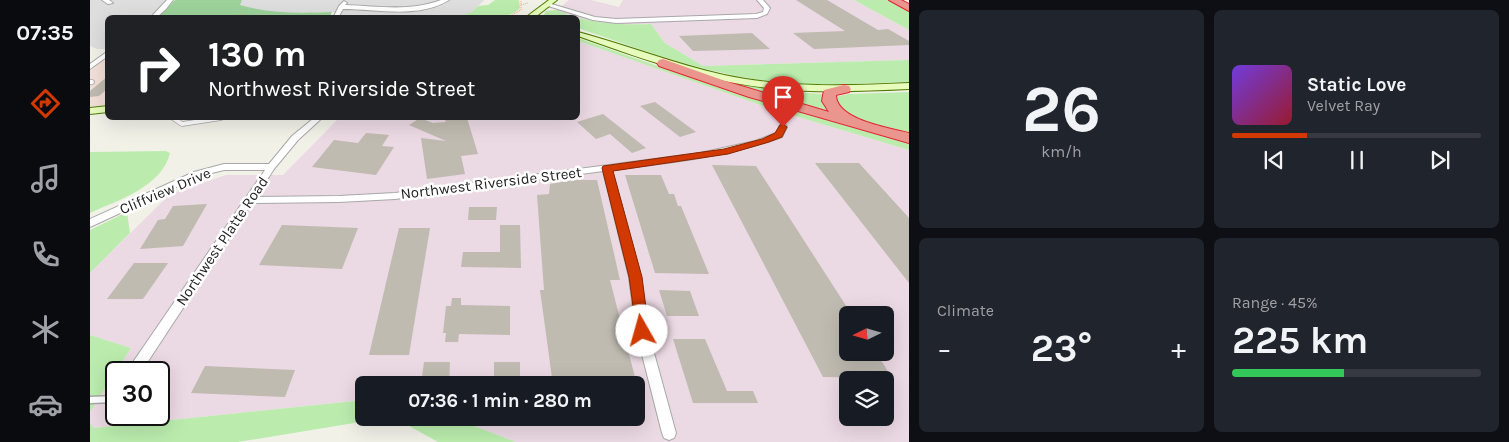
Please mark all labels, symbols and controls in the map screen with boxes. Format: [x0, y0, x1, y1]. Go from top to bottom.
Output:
text: 07:35 [16, 20, 74, 46]
text: 130 m [208, 34, 306, 75]
icon: right [125, 35, 190, 100]
text: 26 [1022, 71, 1101, 147]
text: Static Love [1307, 74, 1406, 96]
text: Northwest Riverside Street [208, 76, 475, 102]
pin [762, 76, 804, 127]
icon: arrive [769, 83, 797, 111]
icon: directions [28, 86, 63, 121]
text: Velvet Ray [1307, 96, 1380, 115]
text: km/h [1041, 142, 1082, 161]
icon: previous [1260, 146, 1288, 174]
icon: pause [1343, 146, 1371, 174]
icon: next [1426, 146, 1454, 174]
icon: music [28, 161, 63, 196]
street label: Northwest Riverside Street [399, 163, 583, 203]
street label: Cliffview Drive [117, 164, 213, 218]
street label: Northwest Platte Road [172, 173, 272, 309]
icon: phone [28, 237, 63, 272]
text: Range · 45% [1232, 293, 1318, 312]
text: Climate [937, 301, 994, 320]
position arrow [615, 304, 667, 356]
north arrow [839, 306, 894, 361]
map controls [839, 306, 894, 426]
icon: climate [28, 312, 63, 347]
text: 225 km [1232, 318, 1368, 363]
text: 23° [1031, 326, 1092, 371]
text: − [937, 332, 952, 365]
text: + [1171, 332, 1186, 365]
speed limit sign: 30 [105, 361, 170, 426]
button: layers [839, 371, 894, 426]
icon: car [28, 387, 63, 422]
text: 07:36 · 1 min · 280 m [408, 390, 592, 412]

